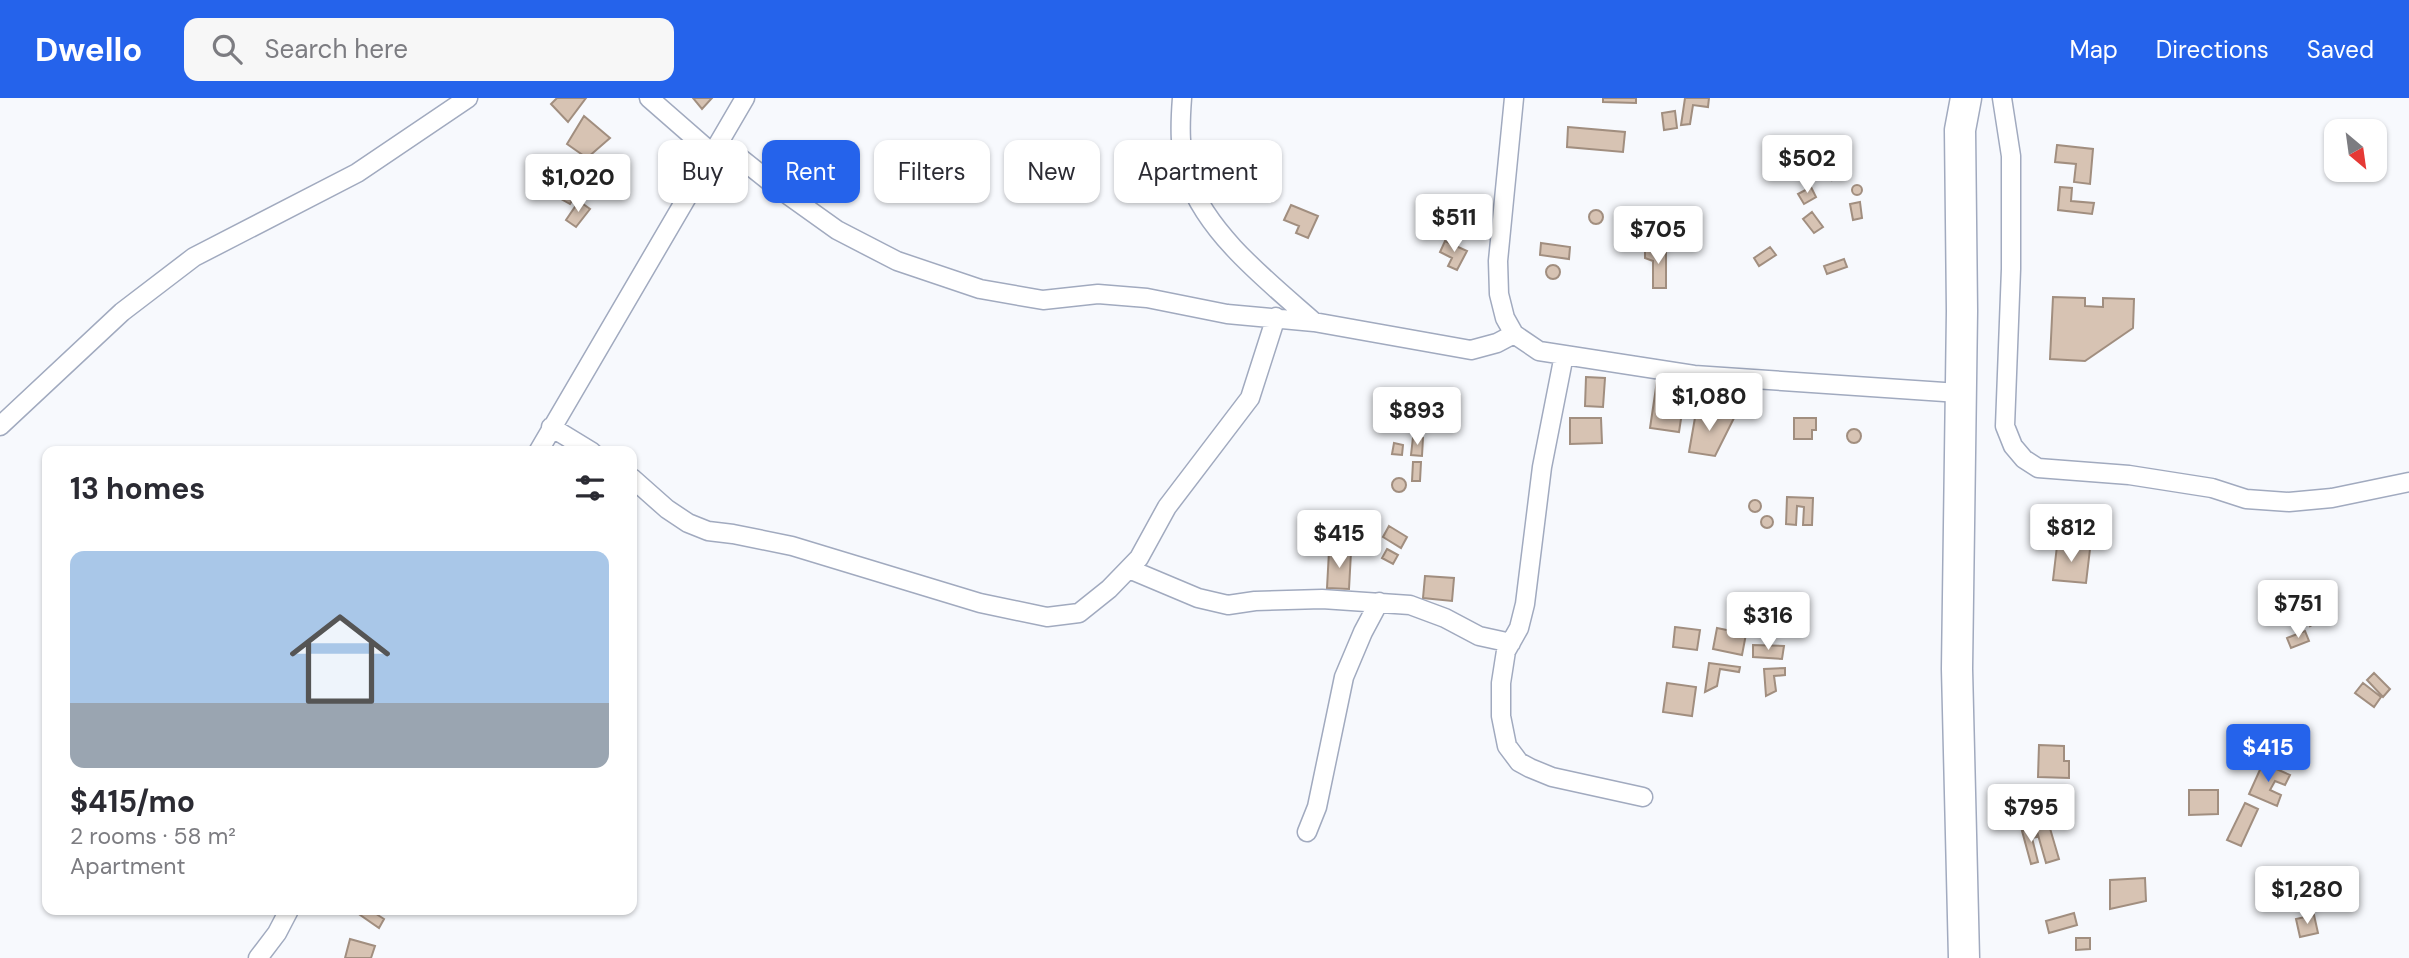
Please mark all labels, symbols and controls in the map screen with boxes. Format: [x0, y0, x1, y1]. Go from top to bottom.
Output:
search box [184, 18, 674, 81]
text: Dwello [35, 28, 142, 71]
icon: search [208, 30, 246, 68]
text: Search here [264, 32, 408, 66]
text: Map [2070, 34, 2118, 65]
text: Directions [2156, 34, 2269, 65]
text: Saved [2307, 34, 2374, 65]
north arrow [2324, 119, 2387, 182]
map controls [2324, 119, 2387, 182]
pin: $502 [1766, 136, 1848, 195]
chip: Buy [658, 140, 748, 203]
chip: Rent [762, 140, 860, 203]
chip: Filters [874, 140, 990, 203]
chip: New [1004, 140, 1100, 203]
chip: Apartment [1114, 140, 1282, 203]
text: $502 [1778, 143, 1836, 173]
pin: $1,020 [521, 155, 635, 214]
text: $1,020 [541, 162, 615, 192]
pin: $511 [1413, 194, 1495, 254]
text: $511 [1432, 202, 1476, 232]
pin: $705 [1617, 206, 1699, 266]
text: $705 [1630, 214, 1686, 244]
pin: $1,080 [1652, 374, 1766, 433]
text: $1,080 [1672, 381, 1746, 411]
pin: $893 [1376, 388, 1458, 447]
text: $893 [1389, 395, 1445, 425]
text: 13 homes [70, 469, 205, 508]
icon: filters [571, 469, 609, 507]
pin: $812 [2030, 504, 2112, 564]
pin: $415 [1298, 510, 1380, 570]
text: $812 [2046, 512, 2096, 542]
text: $415 [1313, 518, 1365, 548]
pin: $751 [2257, 580, 2339, 640]
text: $751 [2274, 588, 2322, 618]
pin: $316 [1727, 592, 1809, 652]
icon: home [277, 596, 403, 722]
text: $316 [1743, 600, 1793, 630]
pin: $415 [2227, 724, 2309, 784]
text: $415 [2242, 732, 2294, 762]
text: $415/mo [70, 782, 195, 821]
pin: $795 [1990, 784, 2072, 844]
text: $795 [2004, 792, 2058, 822]
text: 2 rooms · 58 m² [70, 821, 236, 851]
text: Apartment [70, 851, 185, 881]
pin: $1,280 [2250, 866, 2364, 926]
text: $1,280 [2271, 874, 2343, 904]

